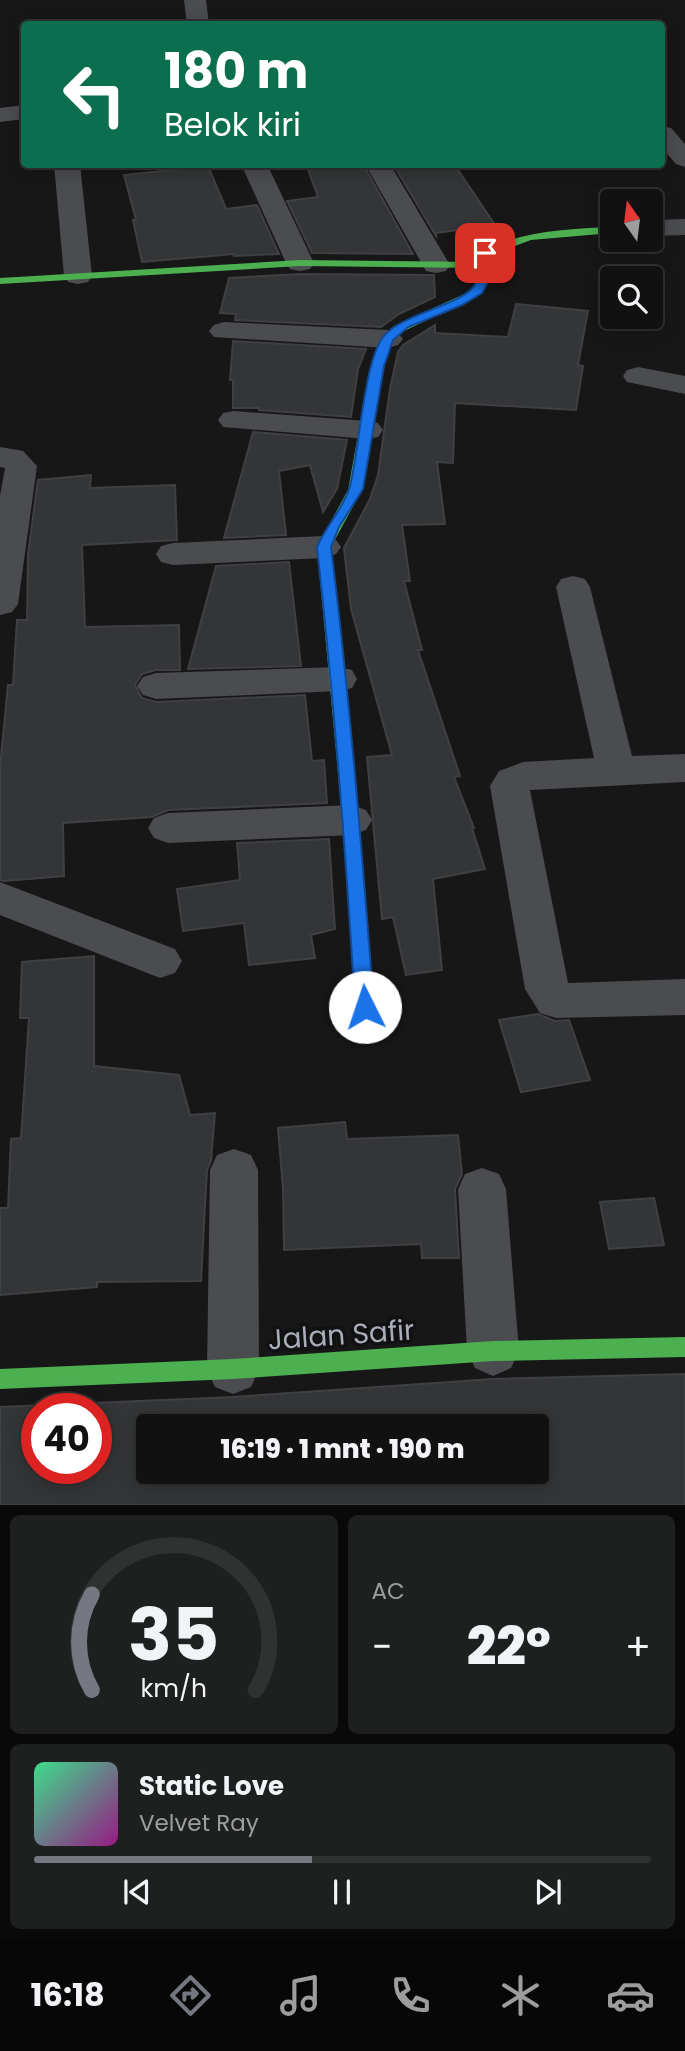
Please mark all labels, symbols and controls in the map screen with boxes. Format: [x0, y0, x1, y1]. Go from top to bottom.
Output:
text: 180 m [164, 37, 308, 105]
icon: left [49, 49, 140, 140]
text: Belok kiri [164, 102, 301, 147]
north arrow [600, 189, 663, 252]
map controls [600, 189, 663, 329]
pin [455, 223, 515, 283]
icon: arrive [466, 234, 504, 272]
button: search [600, 266, 663, 329]
position arrow [328, 970, 402, 1044]
street label: Jalan Safir [266, 1310, 416, 1360]
speed limit sign: 40 [21, 1393, 112, 1484]
text: 16:19 · 1 mnt · 190 m [220, 1431, 465, 1467]
text: AC [372, 1575, 405, 1607]
text: 35 [128, 1585, 219, 1686]
text: 22° [467, 1610, 551, 1683]
text: − [372, 1620, 392, 1673]
text: + [625, 1620, 651, 1673]
text: km/h [140, 1671, 207, 1706]
text: Static Love [139, 1768, 284, 1804]
text: Velvet Ray [139, 1807, 259, 1839]
icon: previous [118, 1873, 156, 1911]
icon: pause [323, 1873, 361, 1911]
icon: next [529, 1873, 567, 1911]
icon: directions [166, 1971, 215, 2020]
icon: music [276, 1971, 325, 2020]
icon: phone [386, 1971, 435, 2020]
icon: climate [496, 1971, 545, 2020]
icon: car [606, 1971, 655, 2020]
text: 16:18 [30, 1972, 105, 2017]

